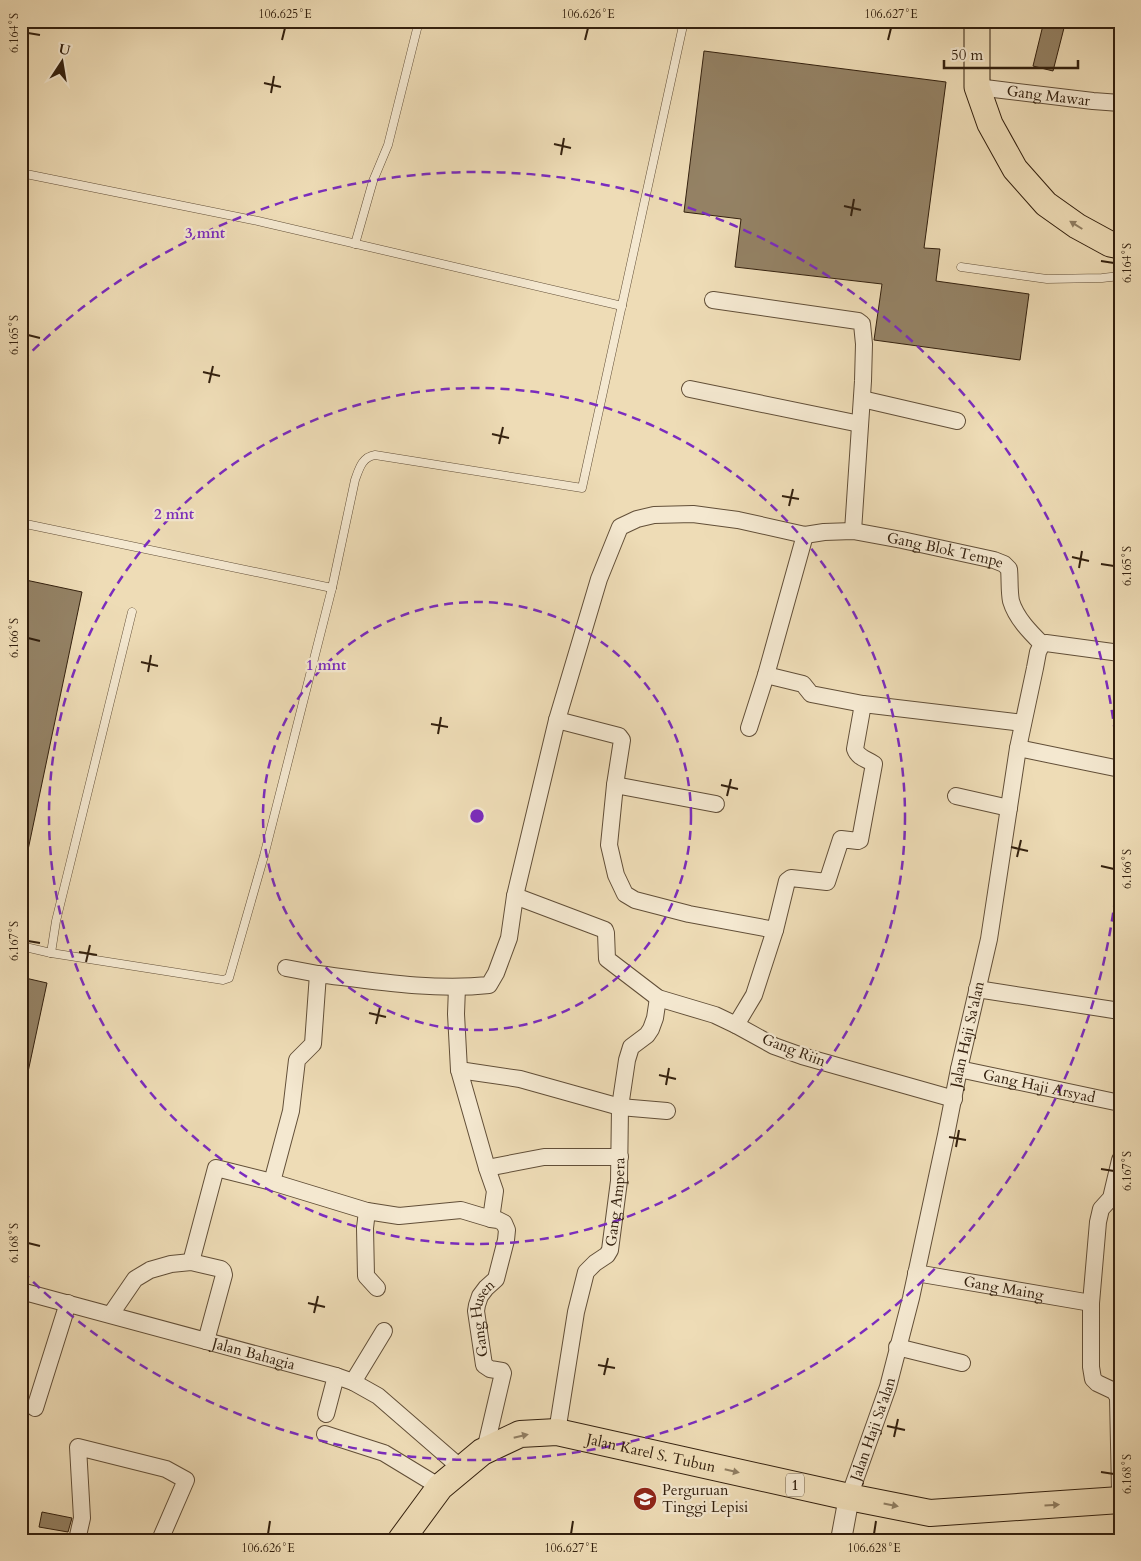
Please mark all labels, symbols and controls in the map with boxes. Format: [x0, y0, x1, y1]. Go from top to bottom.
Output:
text: 106.625°E [258, 6, 312, 22]
text: 106.626°E [561, 6, 615, 22]
text: 106.627°E [864, 6, 918, 22]
text: 6.164°S [6, 13, 22, 53]
north arrow [38, 38, 88, 88]
scale bar [944, 38, 1077, 70]
text: U [57, 39, 73, 60]
text: 50 m [951, 45, 983, 65]
street label: Gang Mawar [1006, 81, 1092, 111]
one-way arrow [1070, 220, 1083, 229]
text: 3 mnt [185, 223, 226, 243]
text: 6.164°S [1119, 243, 1135, 283]
text: 6.165°S [6, 315, 22, 355]
text: 2 mnt [154, 504, 195, 524]
street label: Gang Blok Tempe [885, 527, 1007, 573]
text: 6.165°S [1119, 546, 1135, 586]
text: 6.166°S [6, 618, 22, 658]
text: 1 mnt [306, 655, 347, 675]
centre of rings [468, 807, 486, 825]
text: 6.166°S [1119, 849, 1135, 889]
text: 6.167°S [6, 921, 22, 961]
street label: Jalan Haji Sa'alan [945, 979, 989, 1091]
street label: Gang Riin [759, 1029, 829, 1071]
street label: Gang Haji Arsyad [981, 1064, 1097, 1108]
text: 6.167°S [1119, 1151, 1135, 1191]
street label: Gang Ampera [601, 1157, 629, 1248]
text: 6.168°S [6, 1223, 22, 1263]
street label: Gang Maing [962, 1271, 1046, 1305]
street label: Gang Husen [465, 1275, 499, 1358]
street label: Jalan Bahagia [208, 1333, 298, 1375]
street label: Jalan Haji Sa'alan [845, 1375, 900, 1486]
street label: Jalan Karel S. Tubun [583, 1428, 718, 1477]
one-way arrow [514, 1432, 529, 1440]
text: 6.168°S [1119, 1454, 1135, 1494]
one-way arrow [724, 1467, 739, 1475]
road number: 1 [786, 1474, 804, 1496]
place label: Perguruan Tinggi Lepisi [662, 1480, 748, 1517]
school or university icon: Perguruan Tinggi Lepisi [632, 1486, 658, 1512]
one-way arrow [1044, 1501, 1060, 1509]
one-way arrow [883, 1502, 899, 1510]
text: 106.626°E [241, 1540, 295, 1556]
text: 106.627°E [544, 1540, 598, 1556]
text: 106.628°E [847, 1540, 901, 1556]

